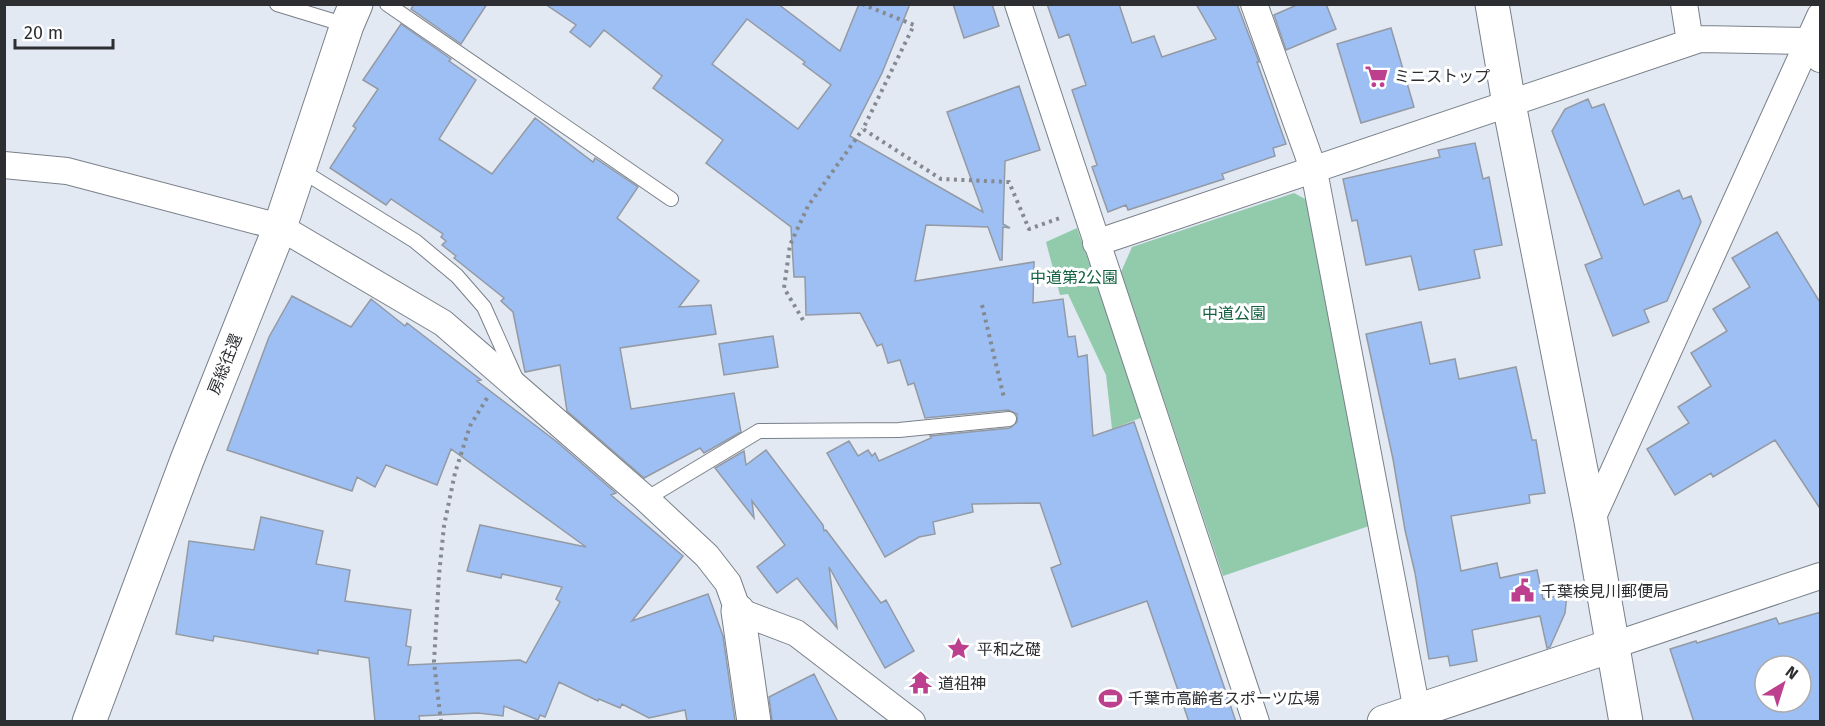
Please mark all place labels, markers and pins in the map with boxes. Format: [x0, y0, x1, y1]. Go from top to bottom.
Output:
supermarket icon: ミニストップ [1363, 63, 1389, 89]
place label: ミニストップ [1394, 67, 1490, 86]
public building icon: 千葉検見川郵便局 [1510, 578, 1536, 604]
place label: 千葉検見川郵便局 [1541, 582, 1669, 601]
place icon: 平和之礎 [946, 636, 972, 662]
place label: 平和之礎 [977, 640, 1041, 659]
temple icon: 道祖神 [907, 670, 933, 696]
place label: 道祖神 [938, 674, 986, 693]
sports icon: 千葉市高齢者スポーツ広場 [1097, 685, 1123, 711]
place label: 千葉市高齢者スポーツ広場 [1128, 689, 1320, 708]

